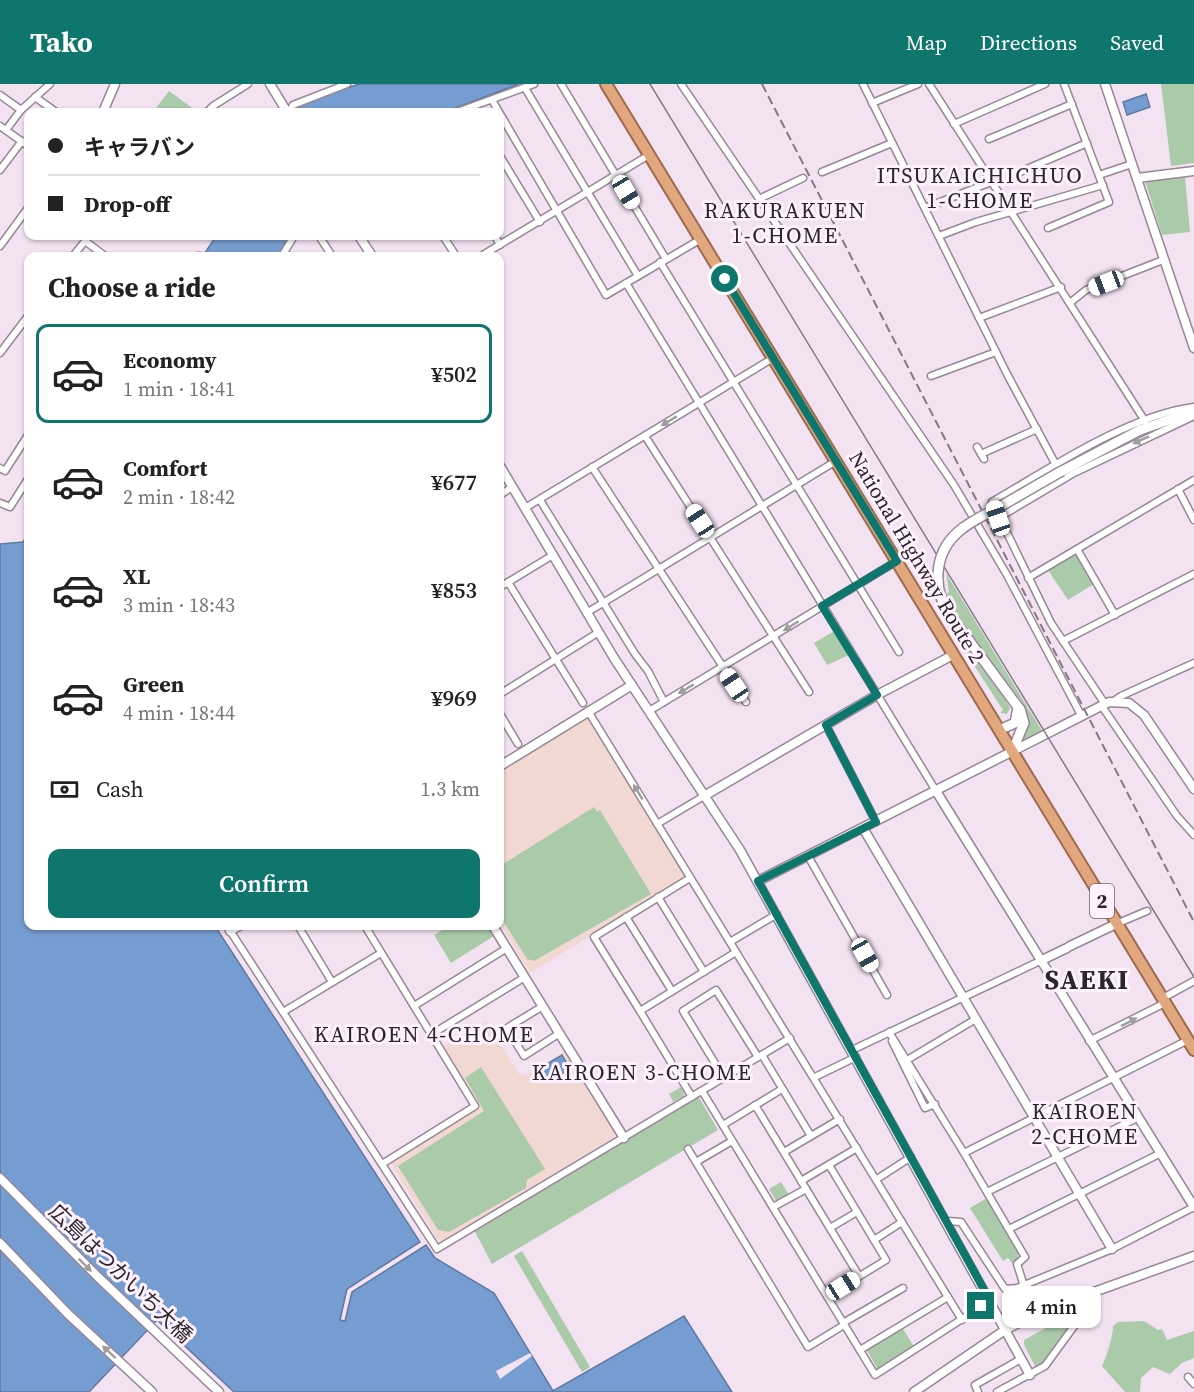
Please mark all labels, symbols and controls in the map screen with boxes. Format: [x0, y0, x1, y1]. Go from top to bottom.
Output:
text: Tako [30, 23, 93, 61]
text: Map [906, 28, 947, 57]
text: Directions [980, 28, 1077, 57]
text: Saved [1110, 28, 1164, 57]
text: キャラバン [84, 132, 195, 162]
district label: ITSUKAICHICHUO 1-CHOME [877, 160, 1083, 215]
car [609, 172, 643, 212]
text: Drop-off [84, 189, 170, 219]
district label: RAKURAKUEN 1-CHOME [704, 195, 866, 250]
route start [711, 265, 738, 292]
car [1086, 268, 1126, 298]
text: Choose a ride [48, 269, 216, 306]
text: Economy [123, 345, 217, 375]
icon: car [51, 347, 105, 401]
text: ¥502 [431, 359, 477, 389]
text: 1 min · 18:41 [123, 375, 235, 403]
one-way arrow [661, 415, 677, 426]
one-way arrow [1131, 435, 1149, 445]
street label: National Highway Route 2 [842, 446, 992, 668]
text: Comfort [123, 453, 207, 483]
icon: car [51, 455, 105, 509]
text: ¥677 [431, 467, 477, 497]
text: 2 min · 18:42 [123, 483, 235, 511]
car [984, 498, 1012, 538]
car [683, 501, 717, 541]
text: XL [123, 561, 150, 591]
icon: car [51, 563, 105, 617]
text: ¥853 [431, 575, 477, 605]
text: 3 min · 18:43 [123, 591, 235, 619]
one-way arrow [782, 621, 799, 632]
car [716, 665, 752, 705]
text: Green [123, 669, 184, 699]
icon: car [51, 671, 105, 725]
text: ¥969 [431, 683, 477, 713]
one-way arrow [678, 684, 694, 695]
text: 4 min · 18:44 [123, 699, 235, 727]
icon: cash [48, 773, 81, 806]
text: Cash [96, 774, 144, 804]
text: 1.3 km [420, 775, 480, 803]
one-way arrow [632, 784, 643, 800]
button: Confirm [48, 849, 480, 918]
road number: 2 [1090, 884, 1114, 918]
car [848, 935, 882, 975]
district label: SAEKI [1045, 961, 1129, 998]
one-way arrow [1120, 1017, 1137, 1026]
district label: KAIROEN 4-CHOME [314, 1019, 534, 1049]
district label: KAIROEN 3-CHOME [532, 1057, 752, 1087]
district label: KAIROEN 2-CHOME [1031, 1096, 1139, 1151]
street label: 広島はつかいち大橋 [43, 1197, 199, 1349]
one-way arrow [78, 1258, 93, 1272]
car [823, 1269, 863, 1303]
callout: 4 min [1002, 1285, 1101, 1327]
route end [967, 1292, 994, 1319]
text: 4 min [1026, 1293, 1077, 1321]
one-way arrow [102, 1345, 117, 1359]

